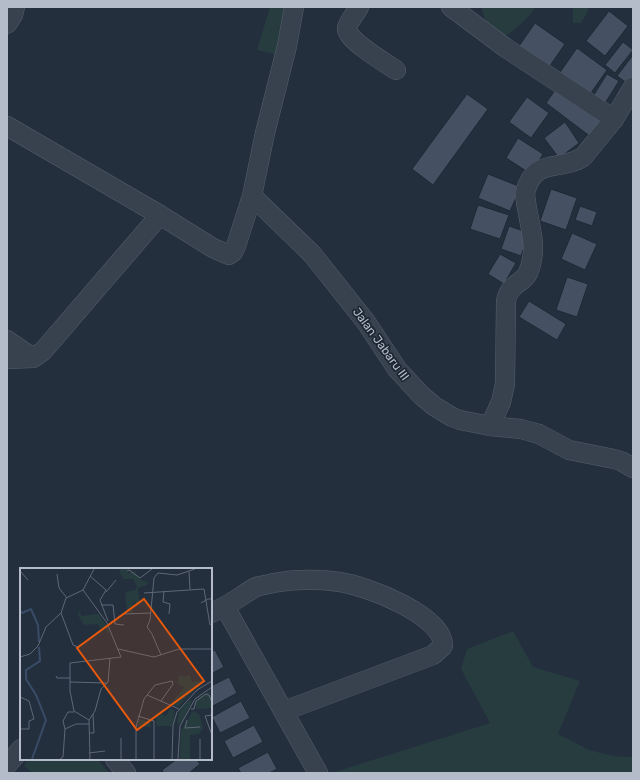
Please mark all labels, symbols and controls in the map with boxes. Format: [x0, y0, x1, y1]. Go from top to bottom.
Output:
street label: Jalan Jabaru III [350, 305, 412, 383]
inset map [20, 568, 212, 760]

